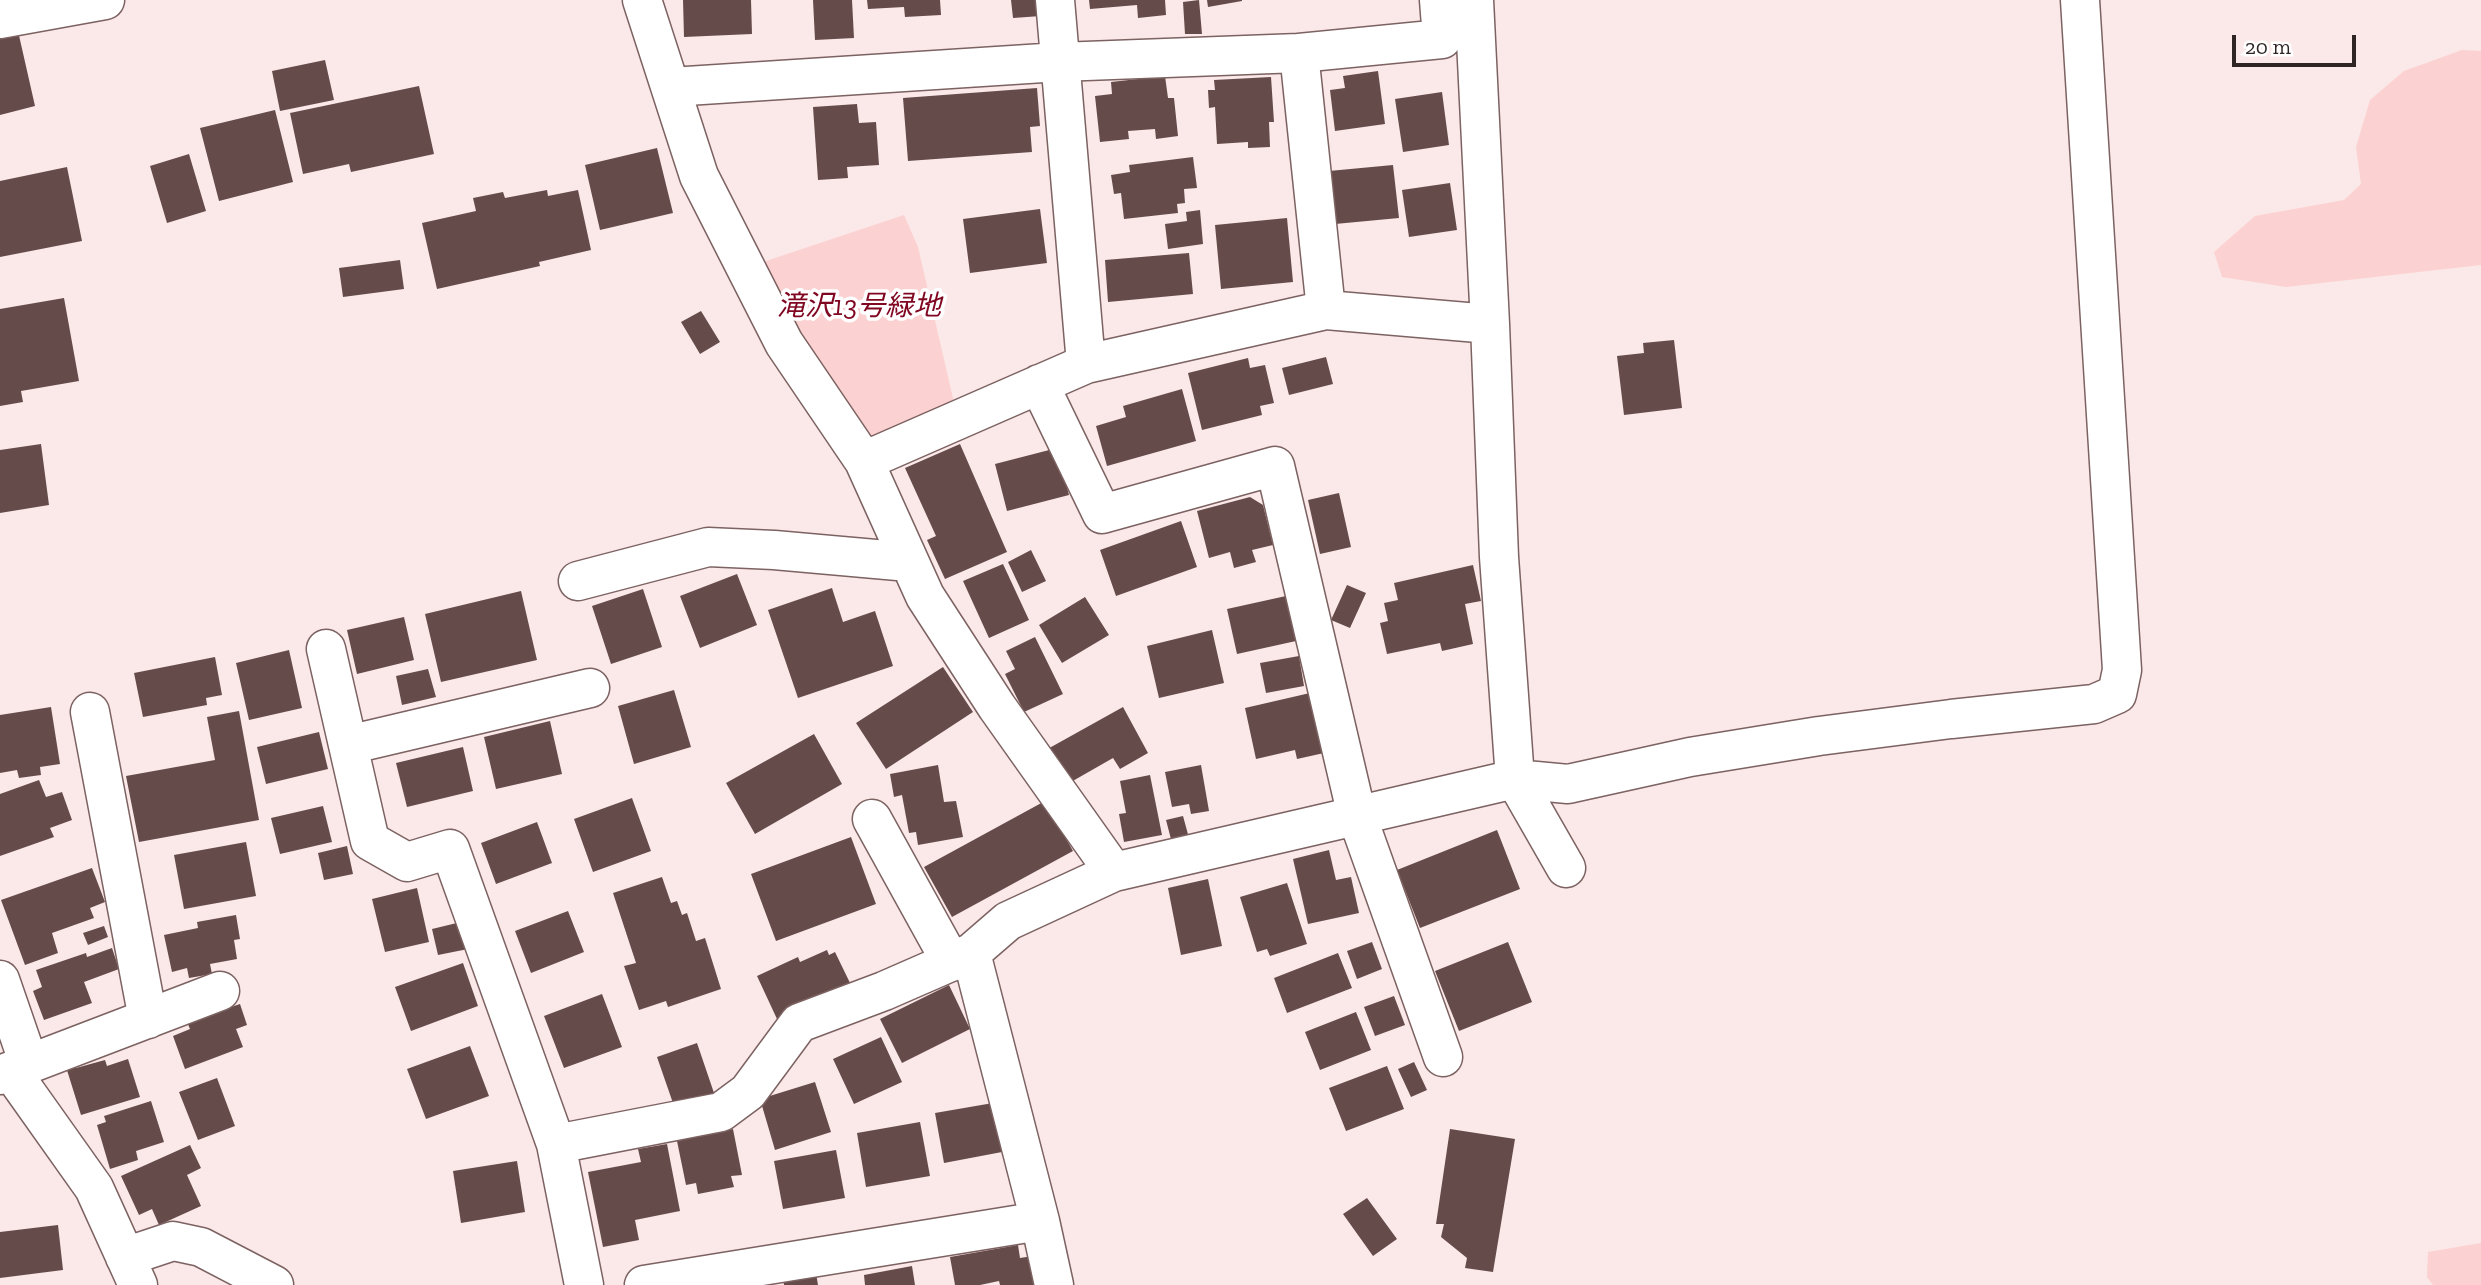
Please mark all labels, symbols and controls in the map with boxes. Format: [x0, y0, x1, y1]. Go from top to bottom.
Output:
scale bar [2236, 21, 2360, 65]
text: 20 m [2245, 34, 2291, 59]
park label: 滝沢13号緑地 [777, 290, 941, 324]

